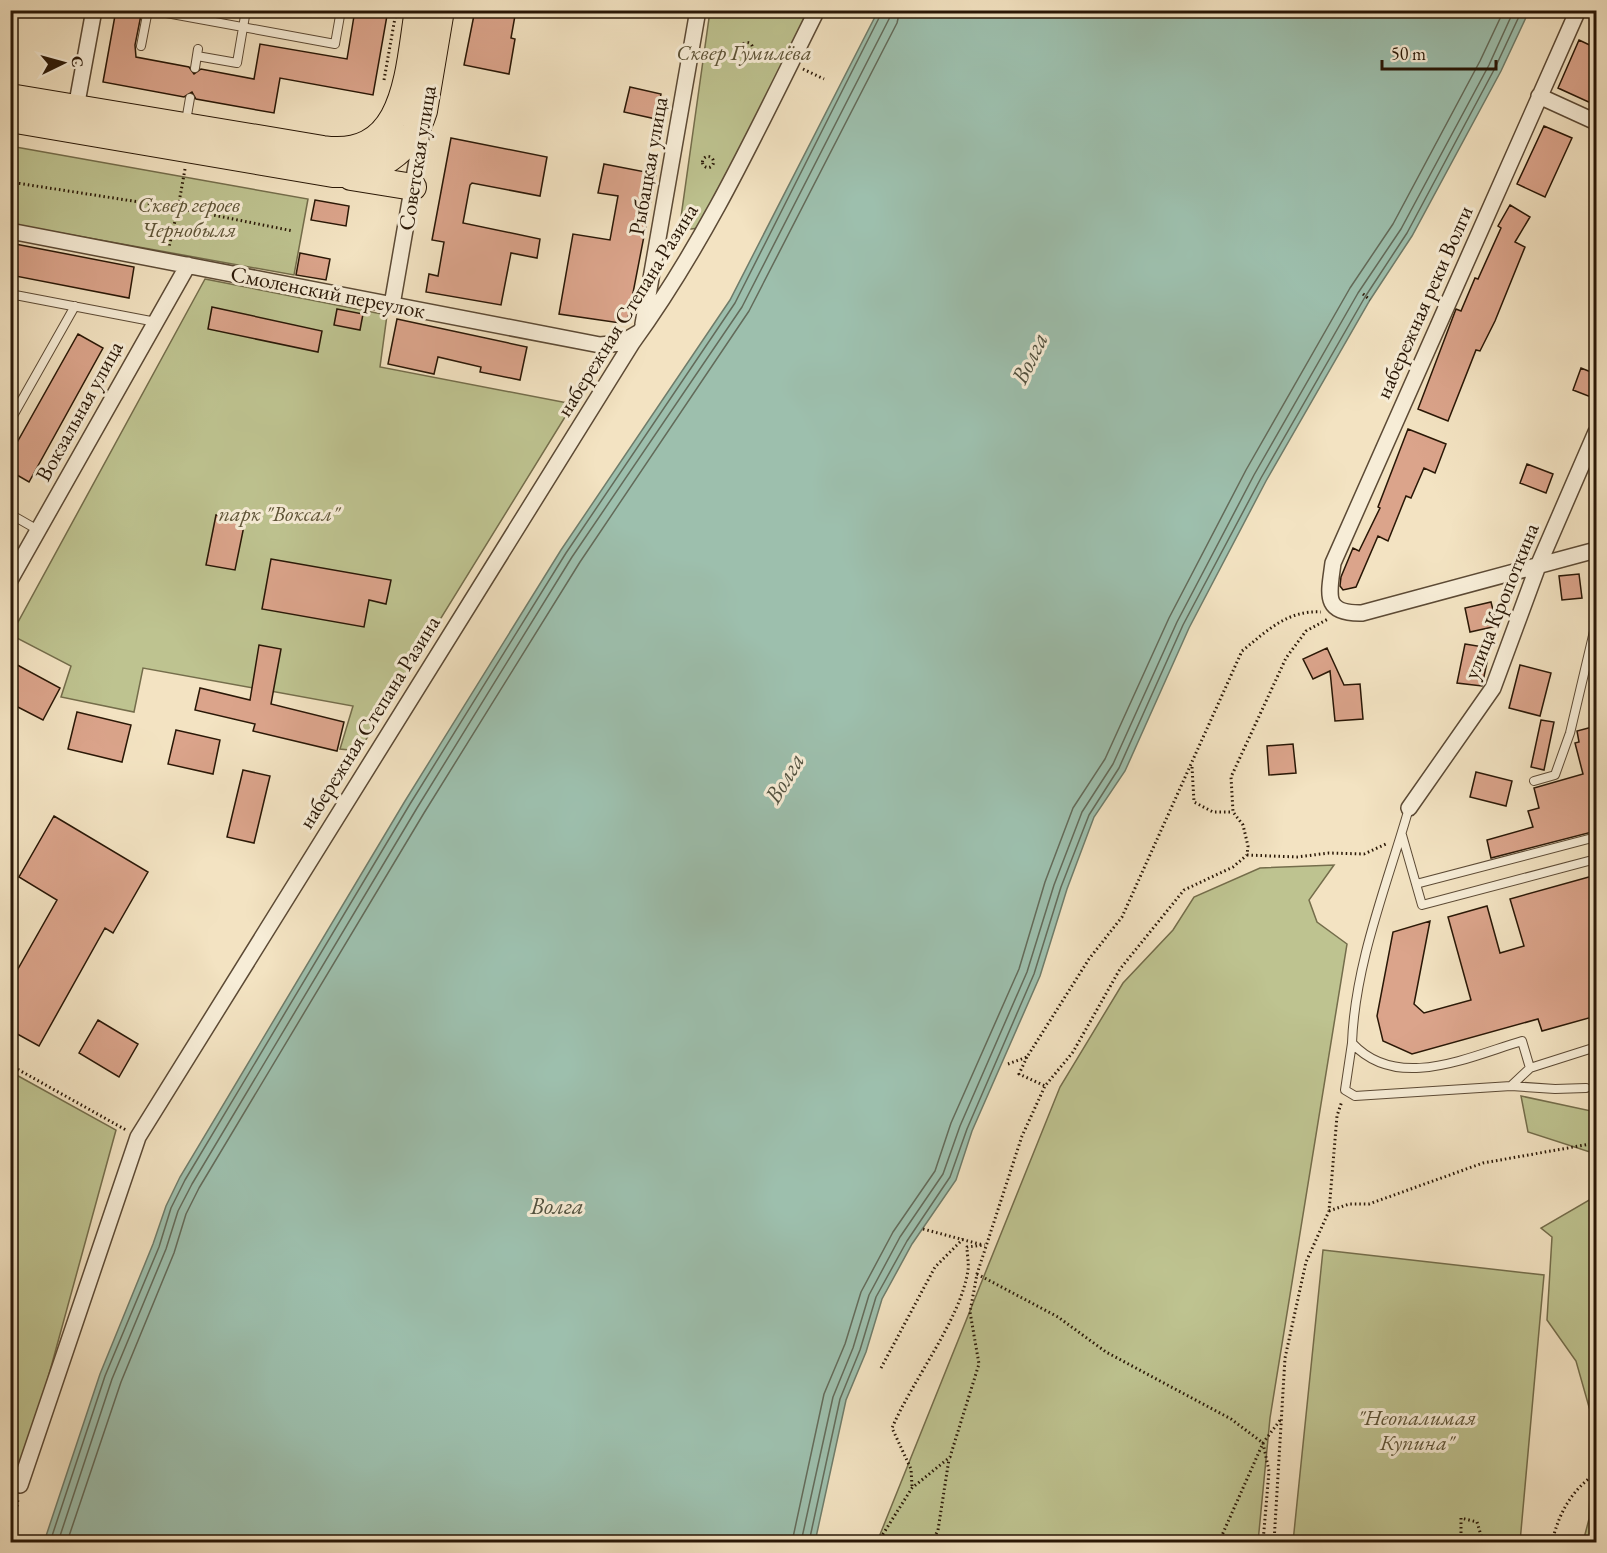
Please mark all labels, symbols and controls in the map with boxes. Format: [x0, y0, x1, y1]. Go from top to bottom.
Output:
north arrow [33, 33, 93, 93]
scale bar [1382, 33, 1496, 71]
park label: Сквер Гумилёва [676, 38, 812, 67]
text: 50 m [1391, 42, 1426, 65]
text: С [66, 55, 88, 68]
street label: Советская улица [391, 83, 443, 233]
street label: Рыбацкая улица [622, 94, 674, 238]
park label: Сквер героев Чернобыля [138, 190, 240, 244]
street label: набережная Степана Разина [550, 198, 705, 422]
street label: набережная реки Волги [1368, 201, 1480, 403]
street label: Смоленский переулок [228, 259, 428, 325]
water label: Волга [1003, 327, 1055, 390]
street label: Вокзальная улица [28, 335, 130, 486]
park label: парк "Воксал" [218, 499, 342, 528]
street label: улица Кропоткина [1456, 518, 1546, 683]
street label: набережная Степана Разина [292, 610, 447, 834]
water label: Волга [756, 747, 811, 810]
water label: Волга [529, 1190, 584, 1221]
park label: "Неопалимая Купина" [1357, 1403, 1477, 1457]

